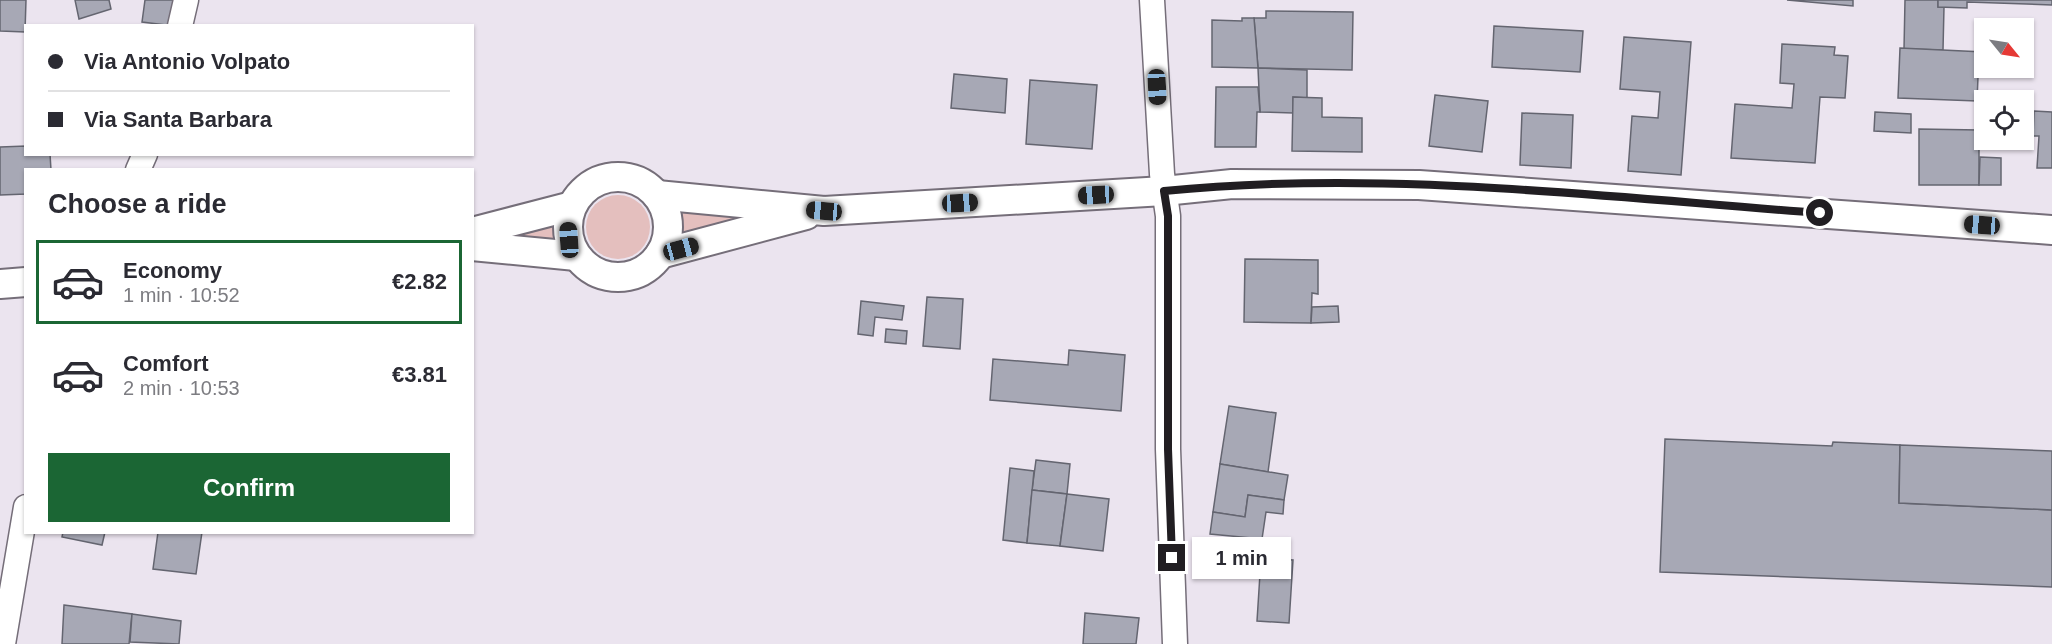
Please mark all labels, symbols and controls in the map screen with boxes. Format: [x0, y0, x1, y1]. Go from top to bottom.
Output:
north arrow [1974, 18, 2034, 78]
map controls [1974, 18, 2034, 150]
text: Via Antonio Volpato [84, 49, 290, 74]
car [1147, 69, 1167, 105]
button: locate [1974, 90, 2034, 150]
text: Via Santa Barbara [84, 107, 272, 132]
car [1078, 185, 1114, 205]
text: Choose a ride [48, 189, 227, 219]
car [942, 193, 978, 213]
route start [1806, 199, 1833, 226]
car [805, 200, 843, 222]
car [1963, 215, 2001, 235]
car [559, 221, 579, 259]
car [661, 236, 701, 262]
icon: car [51, 255, 105, 309]
text: Economy [123, 258, 222, 283]
text: €2.82 [392, 269, 447, 294]
text: 1 min · 10:52 [123, 284, 240, 306]
icon: car [51, 348, 105, 402]
text: Comfort [123, 351, 209, 376]
text: €3.81 [392, 362, 447, 387]
text: 2 min · 10:53 [123, 377, 240, 399]
button: Confirm [48, 453, 450, 522]
callout: 1 min [1193, 537, 1292, 579]
route end [1158, 544, 1185, 571]
text: 1 min [1215, 547, 1268, 569]

